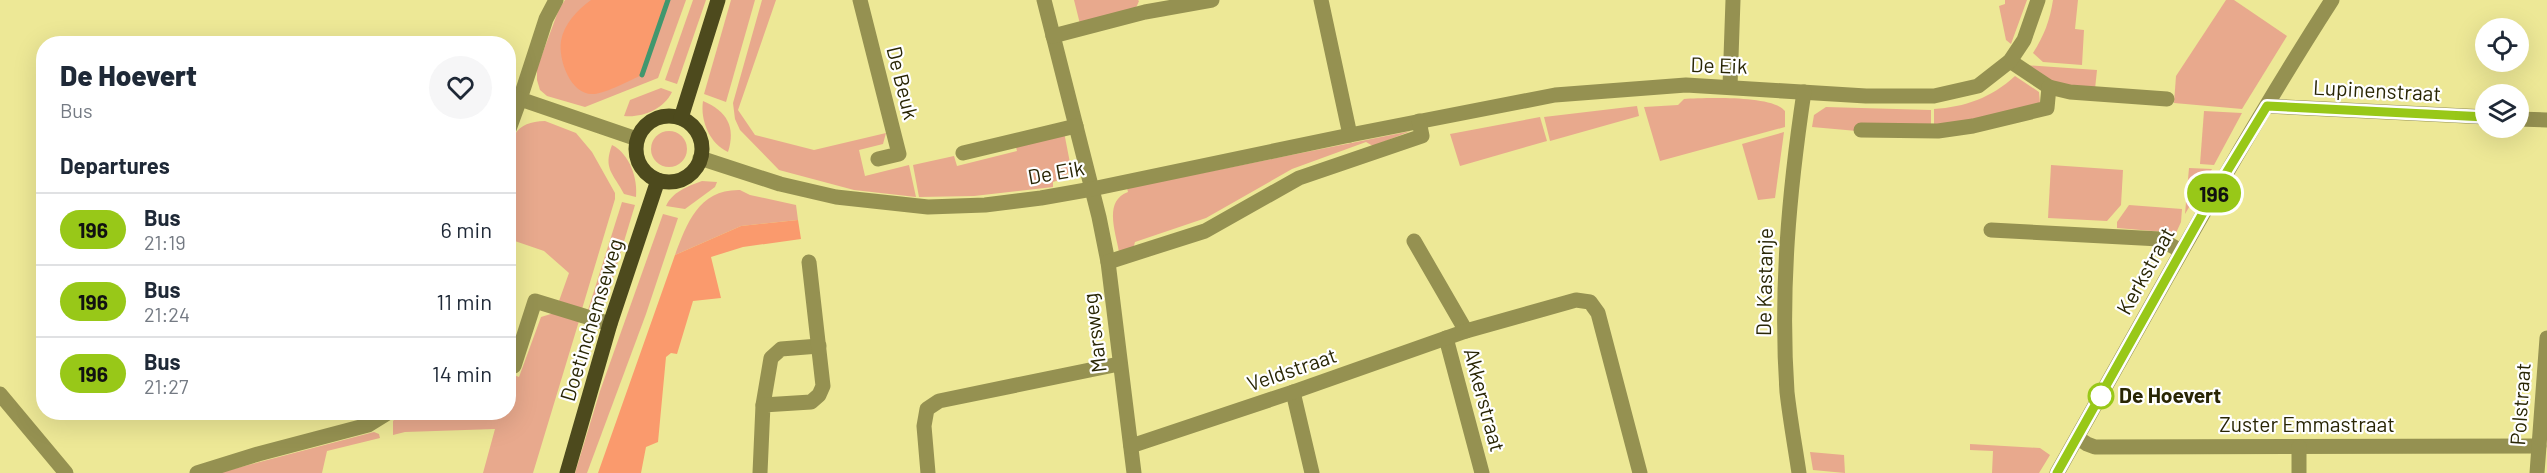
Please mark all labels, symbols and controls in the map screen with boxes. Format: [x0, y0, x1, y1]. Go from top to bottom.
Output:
map controls [2475, 18, 2529, 138]
button: locate [2475, 18, 2529, 72]
street label: De Beuk [882, 43, 925, 122]
street label: De Eik [1690, 51, 1748, 78]
button: heart [429, 56, 492, 119]
text: De Hoevert [60, 58, 197, 92]
street label: Lupinenstraat [2312, 74, 2442, 105]
button: layers [2475, 84, 2529, 138]
text: Bus [60, 98, 93, 122]
text: Departures [60, 152, 170, 178]
street label: De Eik [1026, 154, 1086, 189]
line badge: 196 [2180, 174, 2248, 212]
text: 196 [2199, 181, 2229, 206]
text: Bus [144, 204, 181, 230]
text: 6 min [441, 216, 492, 242]
text: 196 [78, 217, 108, 242]
street label: Kerkstraat [2110, 222, 2179, 318]
street label: De Kastanje [1750, 228, 1777, 336]
text: 21:19 [144, 230, 186, 254]
street label: Doetinchemseweg [554, 235, 627, 404]
text: Bus [144, 276, 181, 302]
text: 11 min [436, 288, 492, 314]
text: 196 [78, 289, 108, 314]
street label: Marsweg [1076, 292, 1111, 374]
text: 21:24 [144, 302, 190, 326]
street label: Veldstraat [1243, 342, 1340, 396]
street label: Akkerstraat [1460, 345, 1511, 454]
text: Bus [144, 348, 181, 374]
text: 14 min [432, 360, 492, 386]
text: 196 [78, 361, 108, 386]
street label: Polstraat [2504, 362, 2535, 446]
text: 21:27 [144, 374, 188, 398]
place label: De Hoevert [2119, 382, 2221, 407]
marker: De Hoevert [2088, 383, 2114, 409]
street label: Zuster Emmastraat [2219, 411, 2395, 436]

